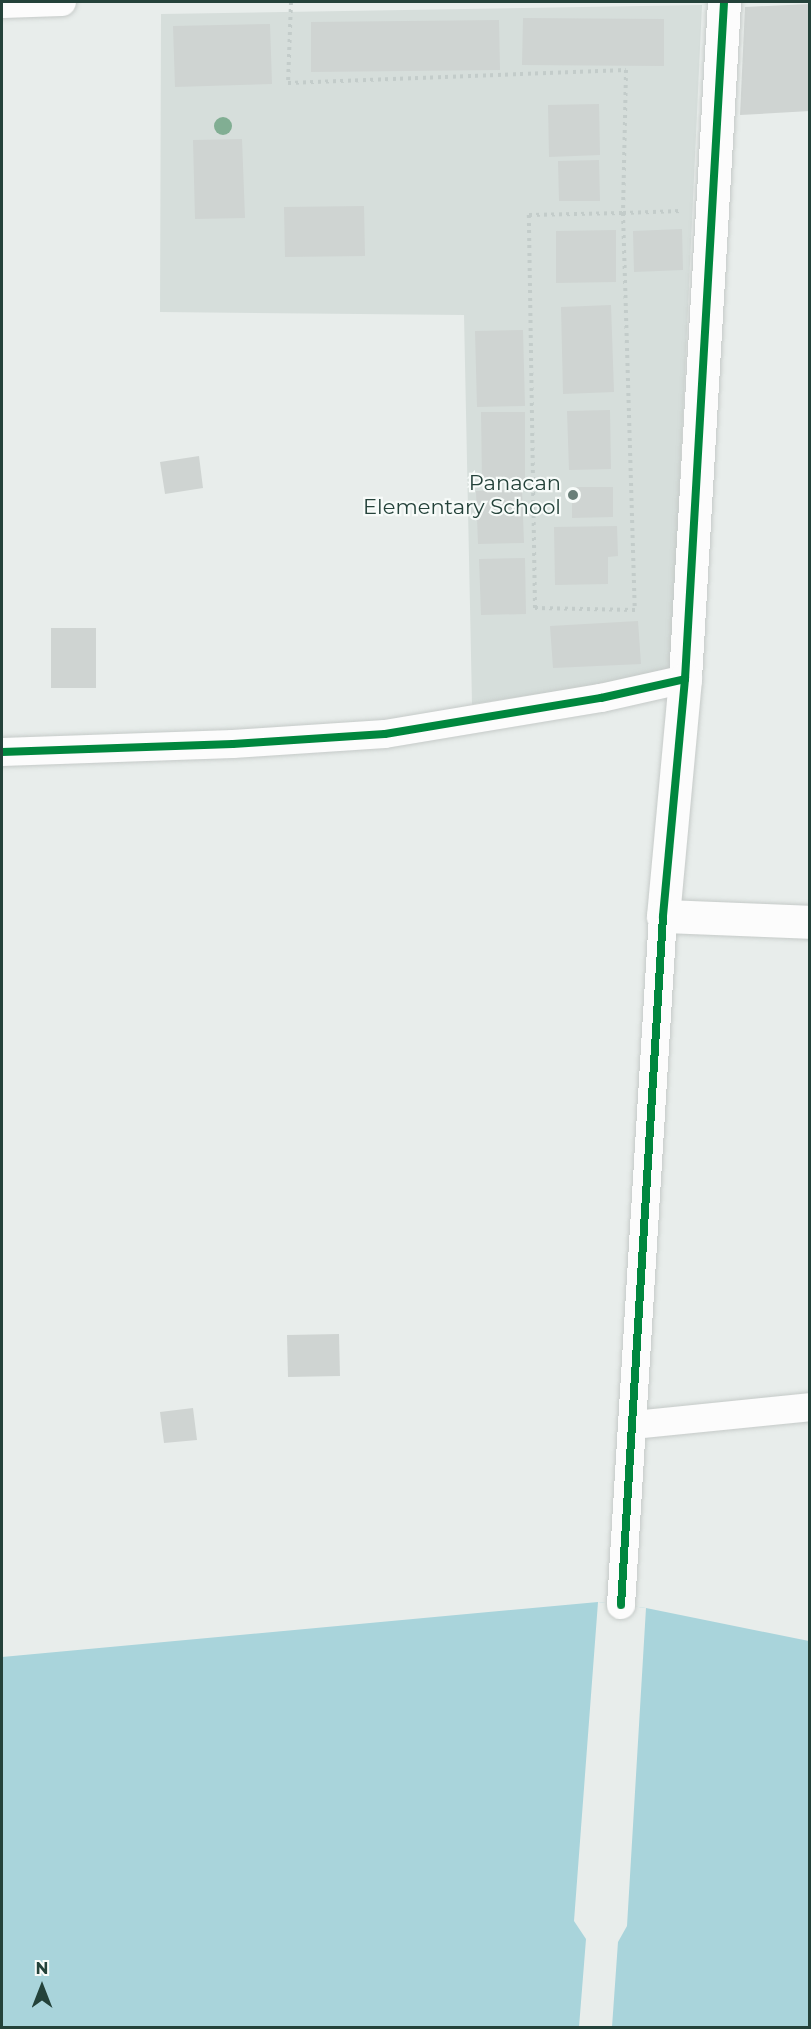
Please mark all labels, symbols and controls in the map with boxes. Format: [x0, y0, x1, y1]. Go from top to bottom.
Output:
place label: Panacan Elementary School [363, 470, 561, 520]
marker: Panacan Elementary School [566, 488, 580, 502]
north arrow [12, 1957, 72, 2017]
text: N [36, 1959, 48, 1978]

